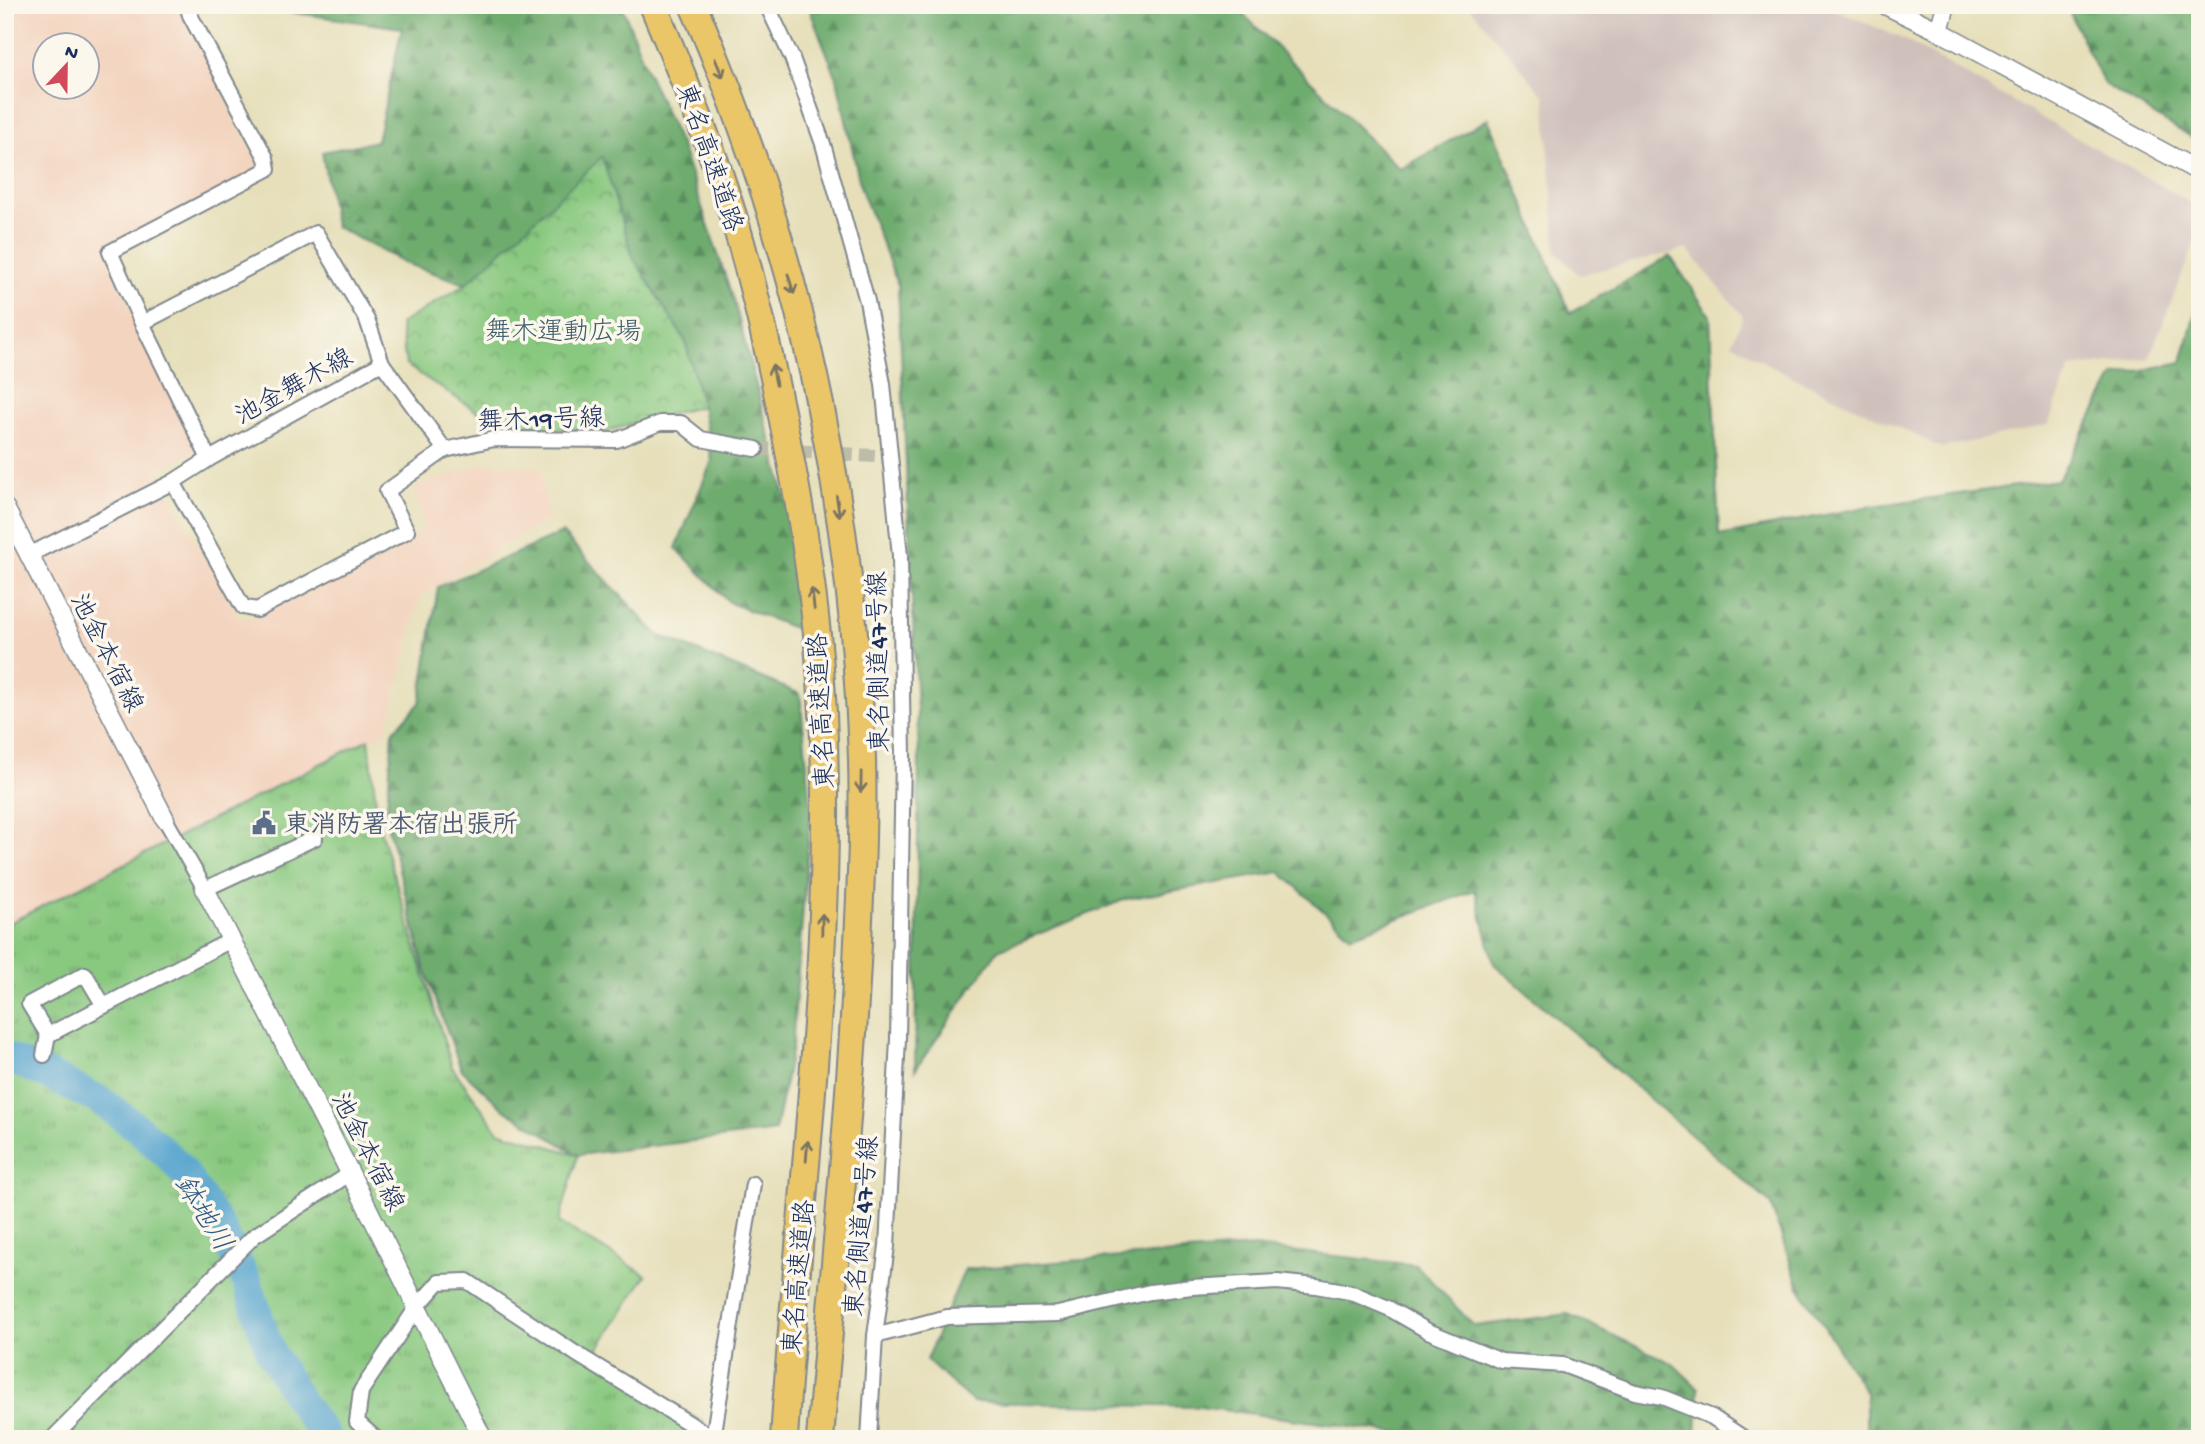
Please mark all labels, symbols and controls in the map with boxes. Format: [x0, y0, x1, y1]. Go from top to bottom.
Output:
north arrow [32, 32, 102, 102]
text: N [61, 40, 81, 66]
one-way arrow [713, 57, 726, 79]
street label: 東名高速道路 [667, 79, 749, 237]
one-way arrow [786, 273, 799, 295]
park label: 舞木運動広場 [485, 317, 641, 350]
street label: 池金舞木線 [230, 342, 360, 434]
one-way arrow [766, 364, 780, 387]
street label: 舞木19号線 [477, 403, 605, 440]
one-way arrow [832, 494, 845, 517]
street label: 東名側道47号線 [862, 571, 899, 753]
one-way arrow [806, 588, 819, 611]
street label: 池金本宿線 [61, 589, 148, 719]
street label: 東名高速道路 [803, 632, 844, 790]
one-way arrow [855, 770, 868, 793]
public building icon: 東消防署本宿出張所 [250, 809, 278, 837]
place label: 東消防署本宿出張所 [284, 810, 518, 843]
one-way arrow [815, 913, 828, 936]
street label: 池金本宿線 [322, 1088, 409, 1218]
street label: 東名側道47号線 [839, 1134, 888, 1318]
one-way arrow [801, 1140, 814, 1163]
water label: 鉢地川 [165, 1169, 238, 1259]
street label: 東名高速道路 [777, 1198, 824, 1356]

